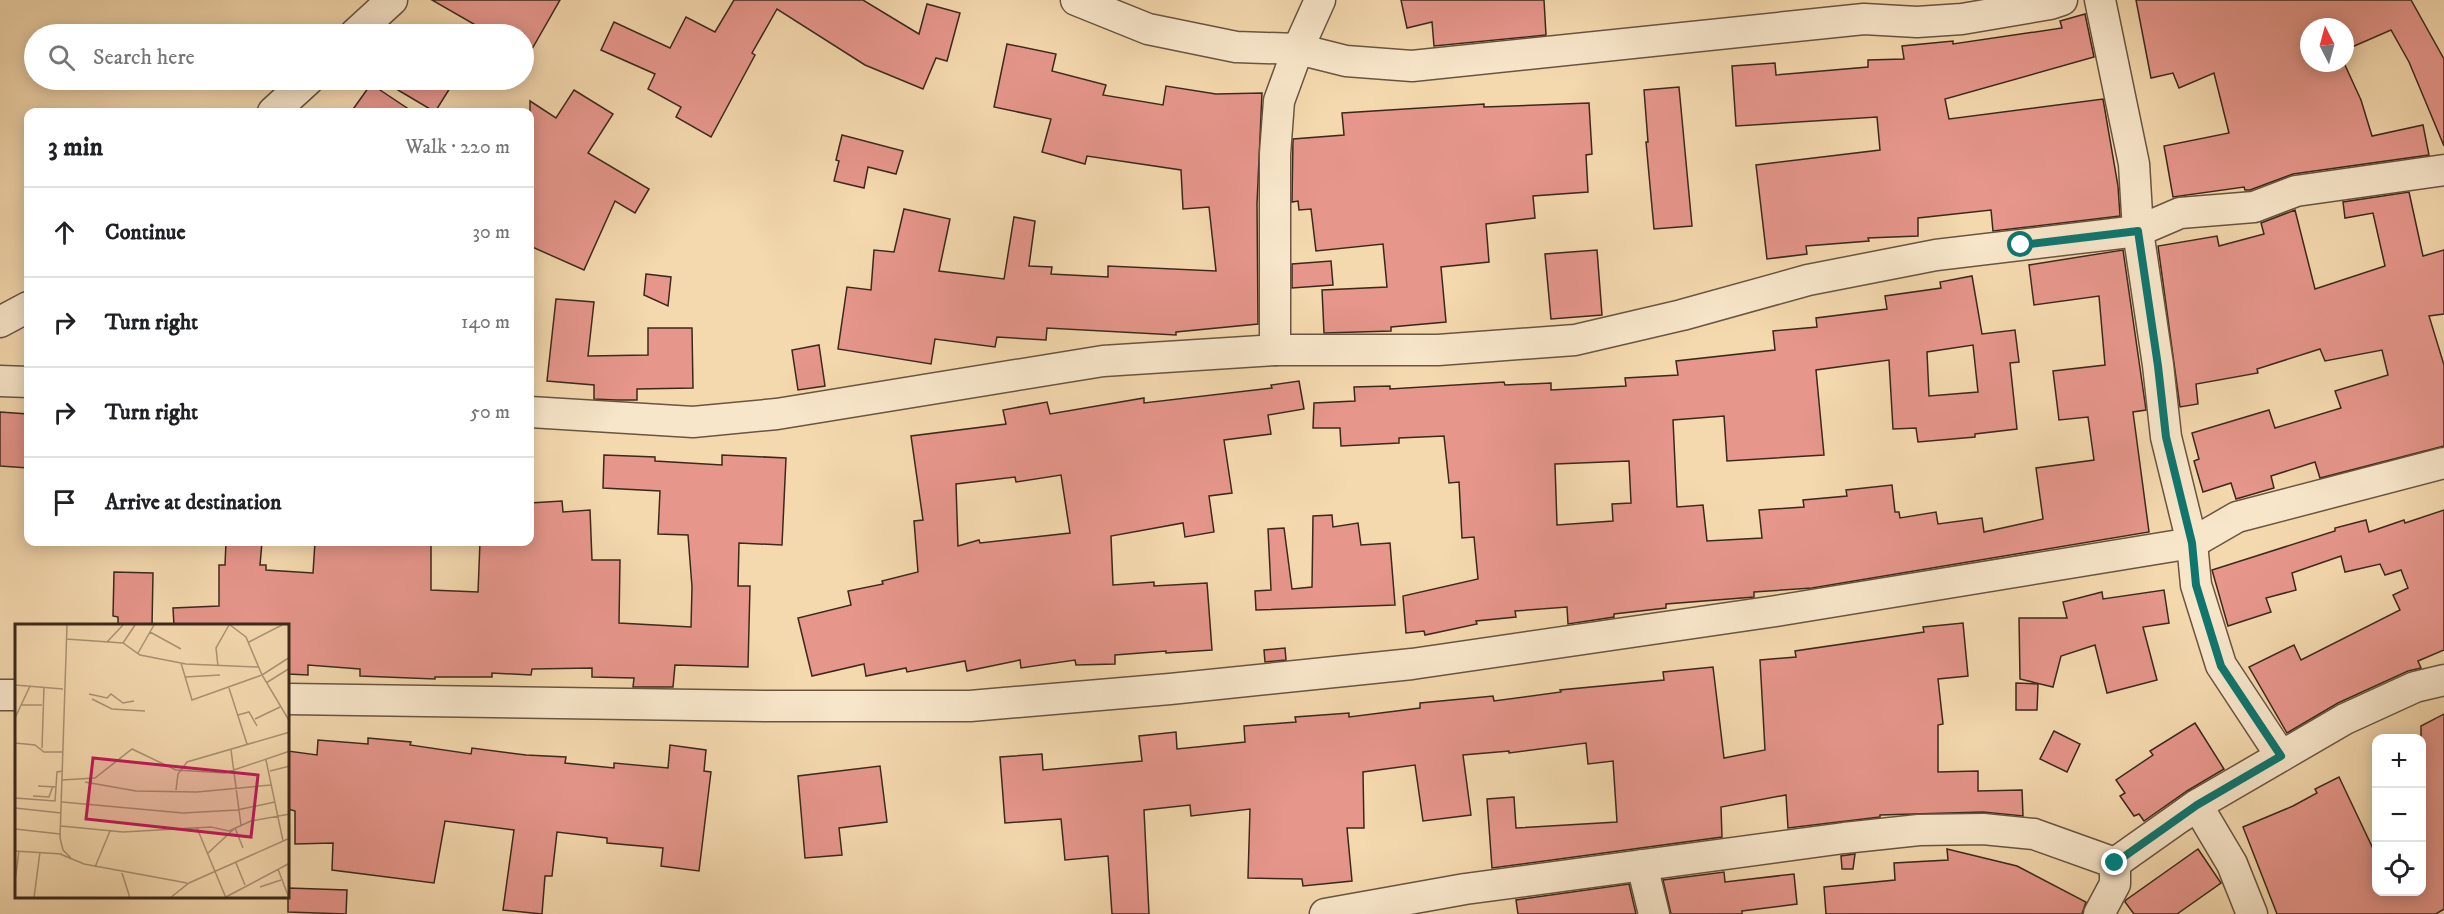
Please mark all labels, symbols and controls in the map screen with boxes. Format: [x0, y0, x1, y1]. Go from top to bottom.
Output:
north arrow [2300, 18, 2354, 72]
search box [24, 24, 534, 90]
icon: search [45, 41, 78, 74]
text: Search here [93, 44, 195, 71]
text: 3 min [48, 131, 103, 164]
text: Walk · 220 m [405, 135, 510, 160]
icon: ahead [48, 216, 81, 249]
text: Continue [105, 219, 186, 246]
text: 30 m [472, 220, 510, 245]
route start [2007, 231, 2033, 257]
icon: right [48, 306, 81, 339]
text: Turn right [105, 309, 198, 336]
text: 140 m [461, 310, 510, 335]
icon: right [48, 396, 81, 429]
text: Turn right [105, 399, 198, 426]
text: 50 m [470, 400, 510, 425]
icon: arrive [48, 486, 81, 519]
text: Arrive at destination [105, 489, 282, 516]
inset map [15, 624, 290, 899]
map controls [2372, 734, 2426, 896]
button: + [2372, 734, 2426, 788]
button: − [2372, 788, 2426, 842]
button: locate [2372, 842, 2426, 896]
route end [2101, 849, 2127, 875]

